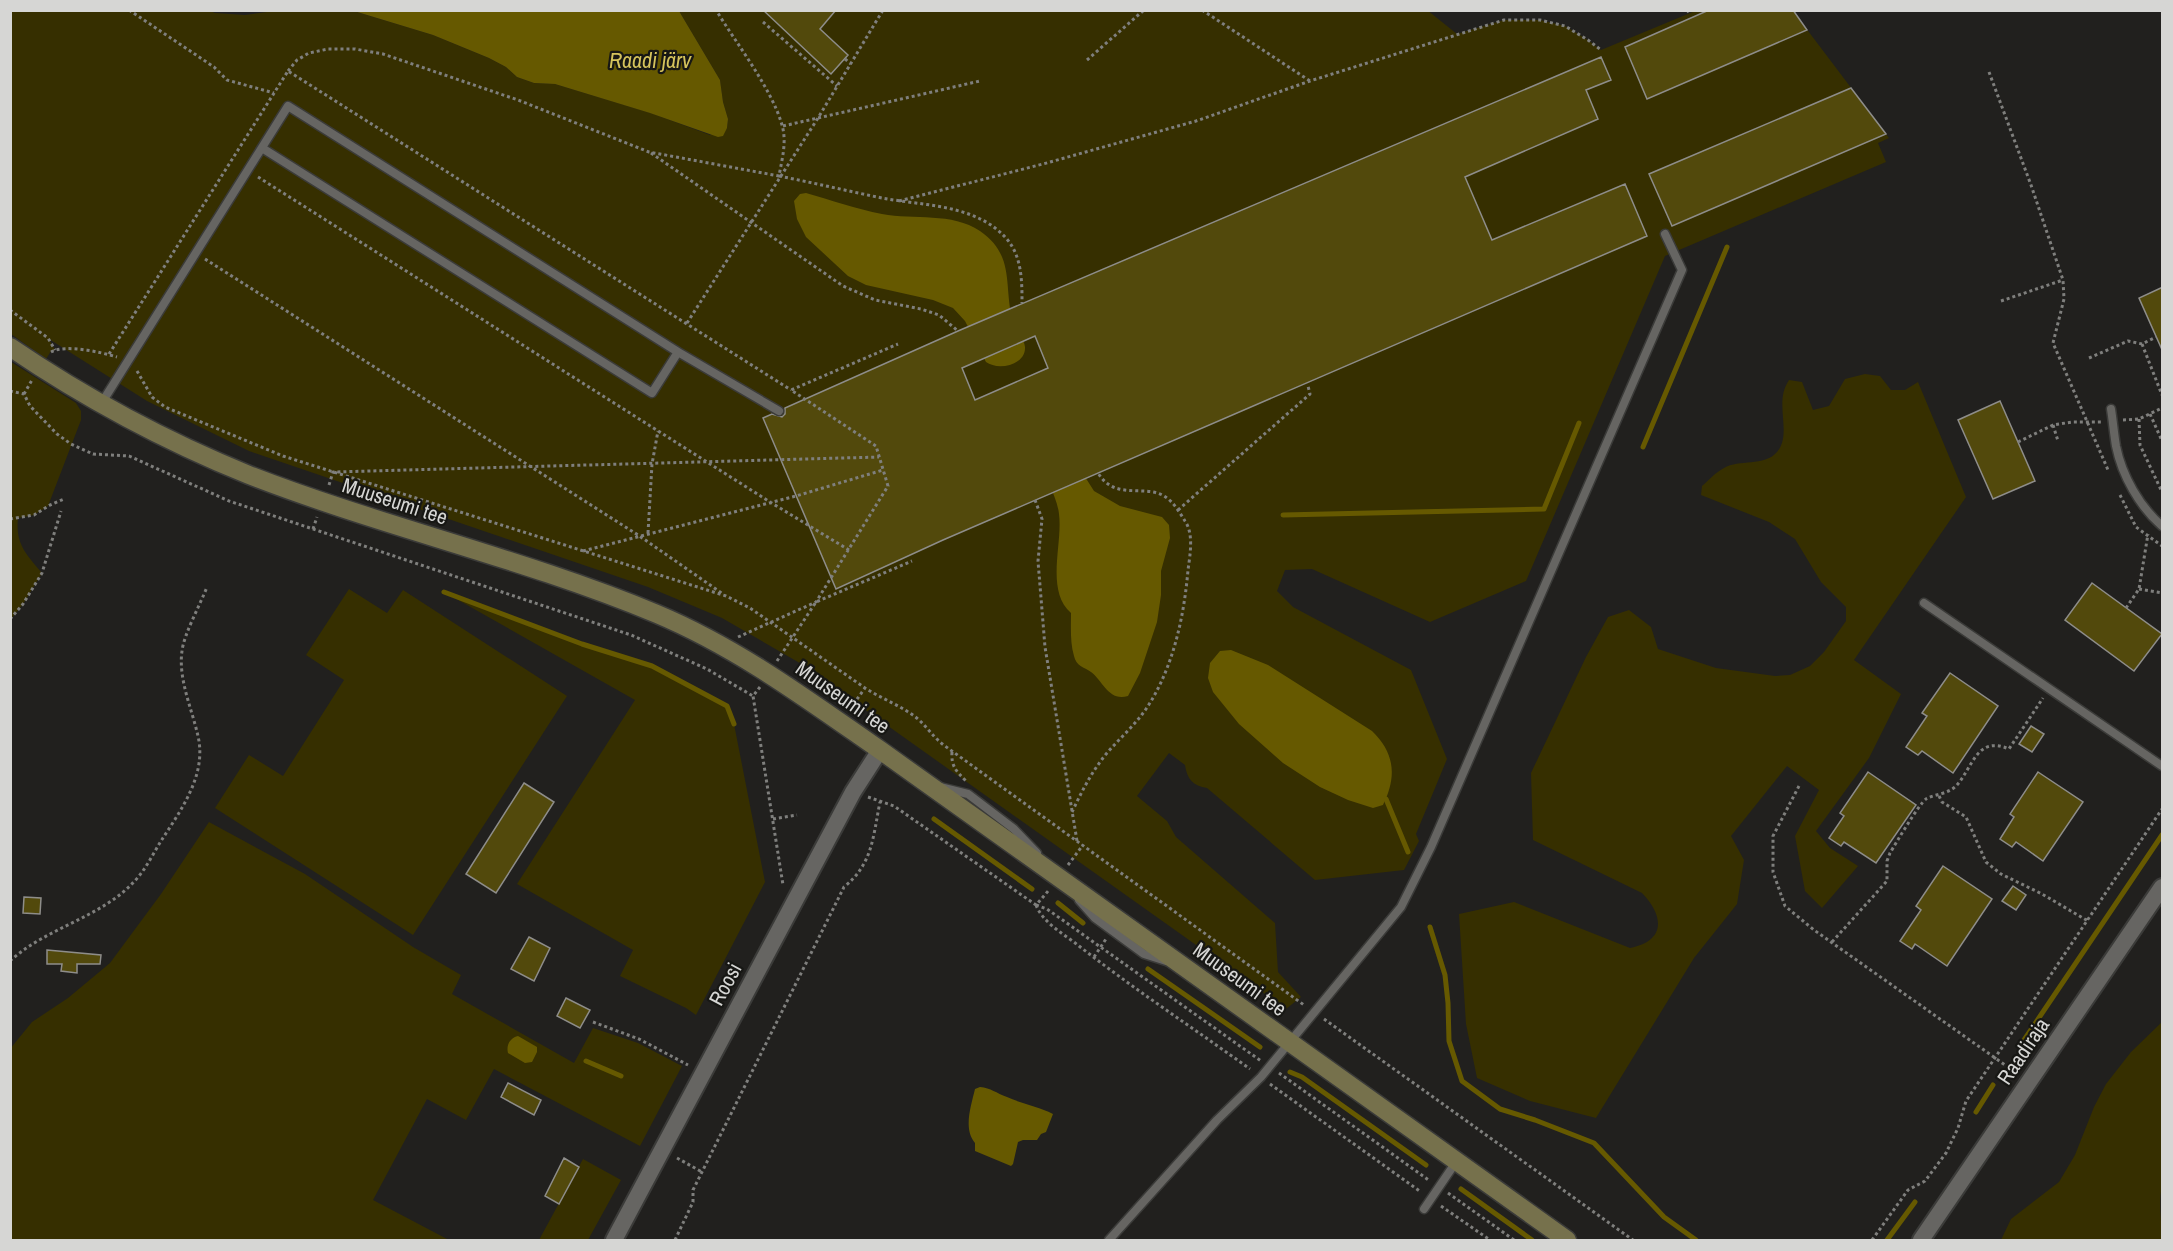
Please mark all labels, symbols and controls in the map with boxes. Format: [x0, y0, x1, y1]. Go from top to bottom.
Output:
water label: Raadi järv [609, 45, 692, 75]
street label: Muuseumi tee [339, 470, 451, 532]
street label: Muuseumi tee [790, 654, 896, 740]
street label: Muuseumi tee [1187, 935, 1293, 1023]
street label: Roosi [702, 957, 748, 1011]
street label: Raadiraja [1990, 1012, 2056, 1090]

